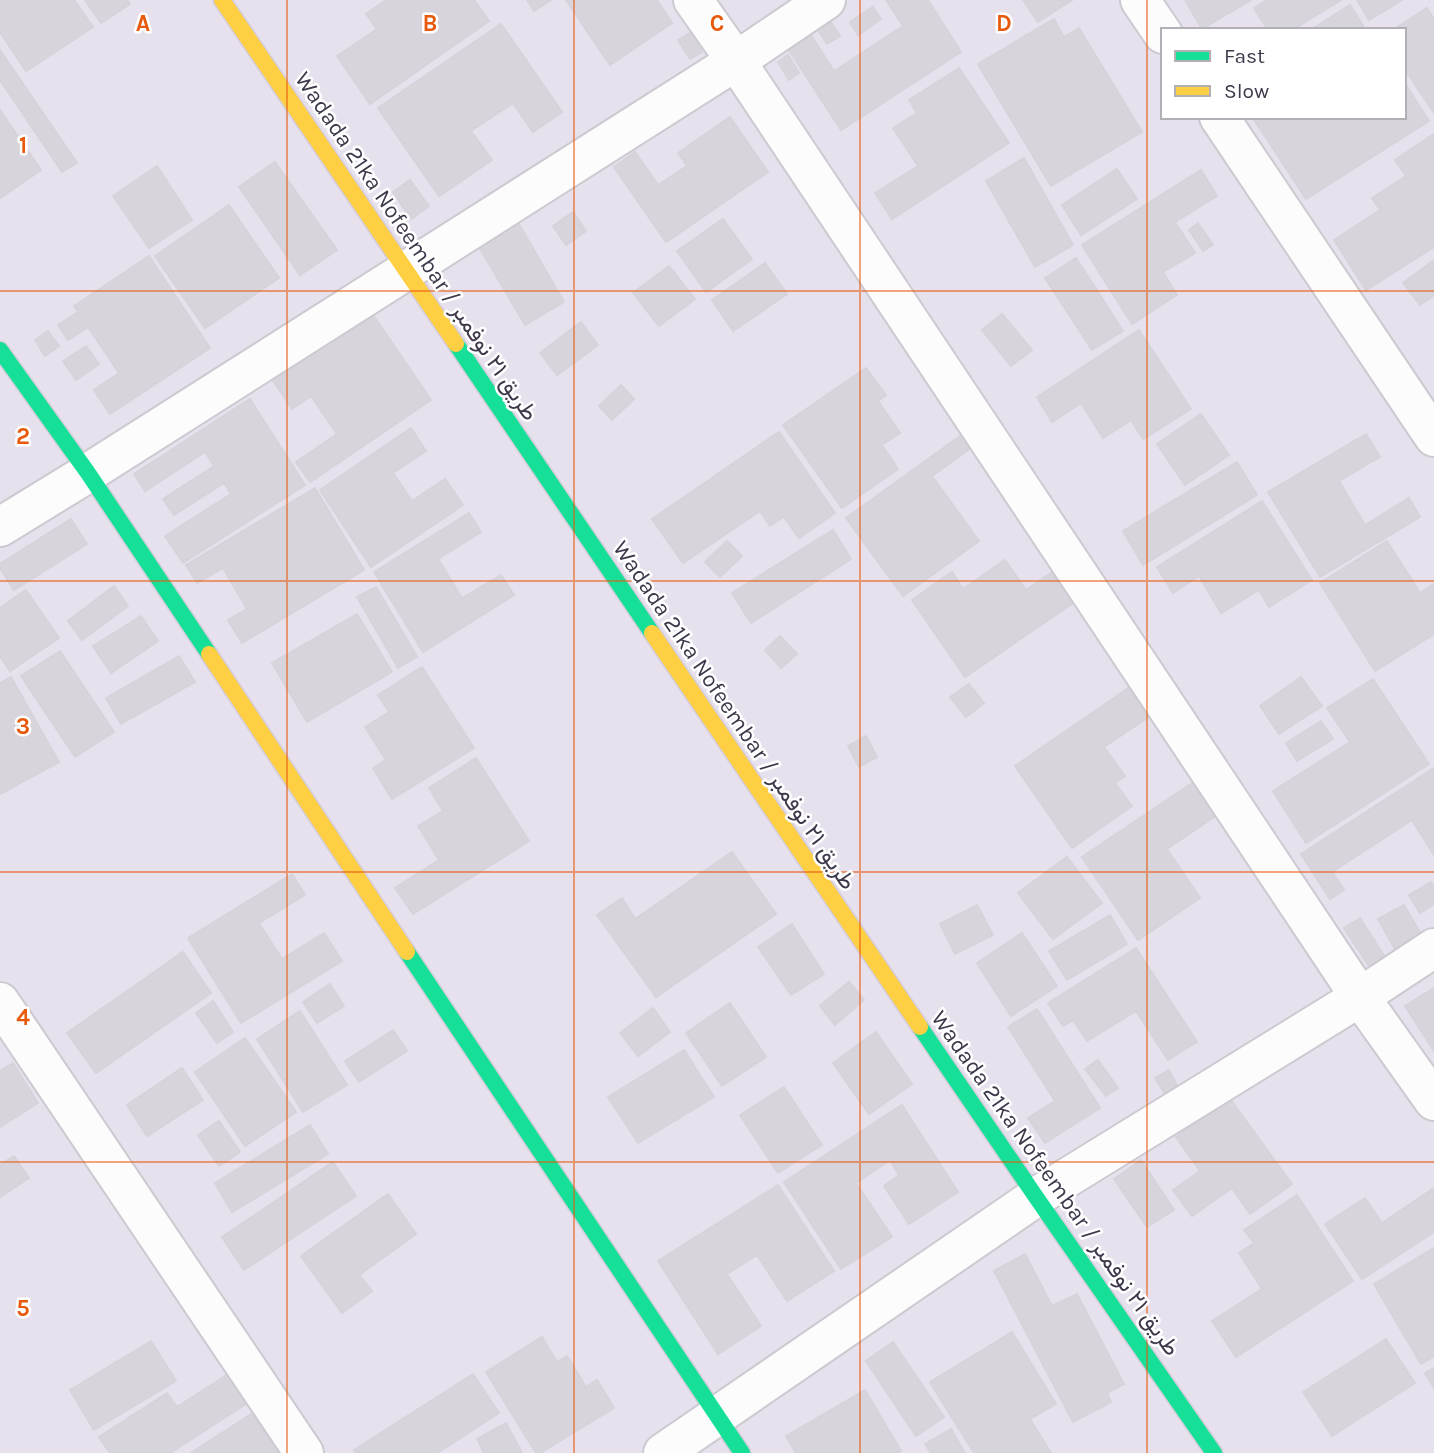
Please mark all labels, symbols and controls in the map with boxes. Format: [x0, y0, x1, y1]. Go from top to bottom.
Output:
text: A [136, 10, 150, 37]
text: B [423, 10, 437, 37]
text: C [710, 10, 724, 37]
text: D [996, 10, 1012, 37]
legend [1161, 28, 1406, 119]
text: Fast [1224, 44, 1265, 68]
street label: Wadada 21ka Nofeembar / طريق ٢١ نوفمبر [289, 67, 544, 426]
text: Slow [1224, 79, 1269, 103]
text: 1 [19, 132, 27, 159]
text: 2 [16, 423, 30, 450]
street label: Wadada 21ka Nofeembar / طريق ٢١ نوفمبر [607, 536, 862, 895]
text: 3 [16, 713, 30, 740]
text: 4 [16, 1004, 30, 1031]
street label: Wadada 21ka Nofeembar / طريق ٢١ نوفمبر [925, 1006, 1186, 1362]
text: 5 [16, 1295, 30, 1322]

